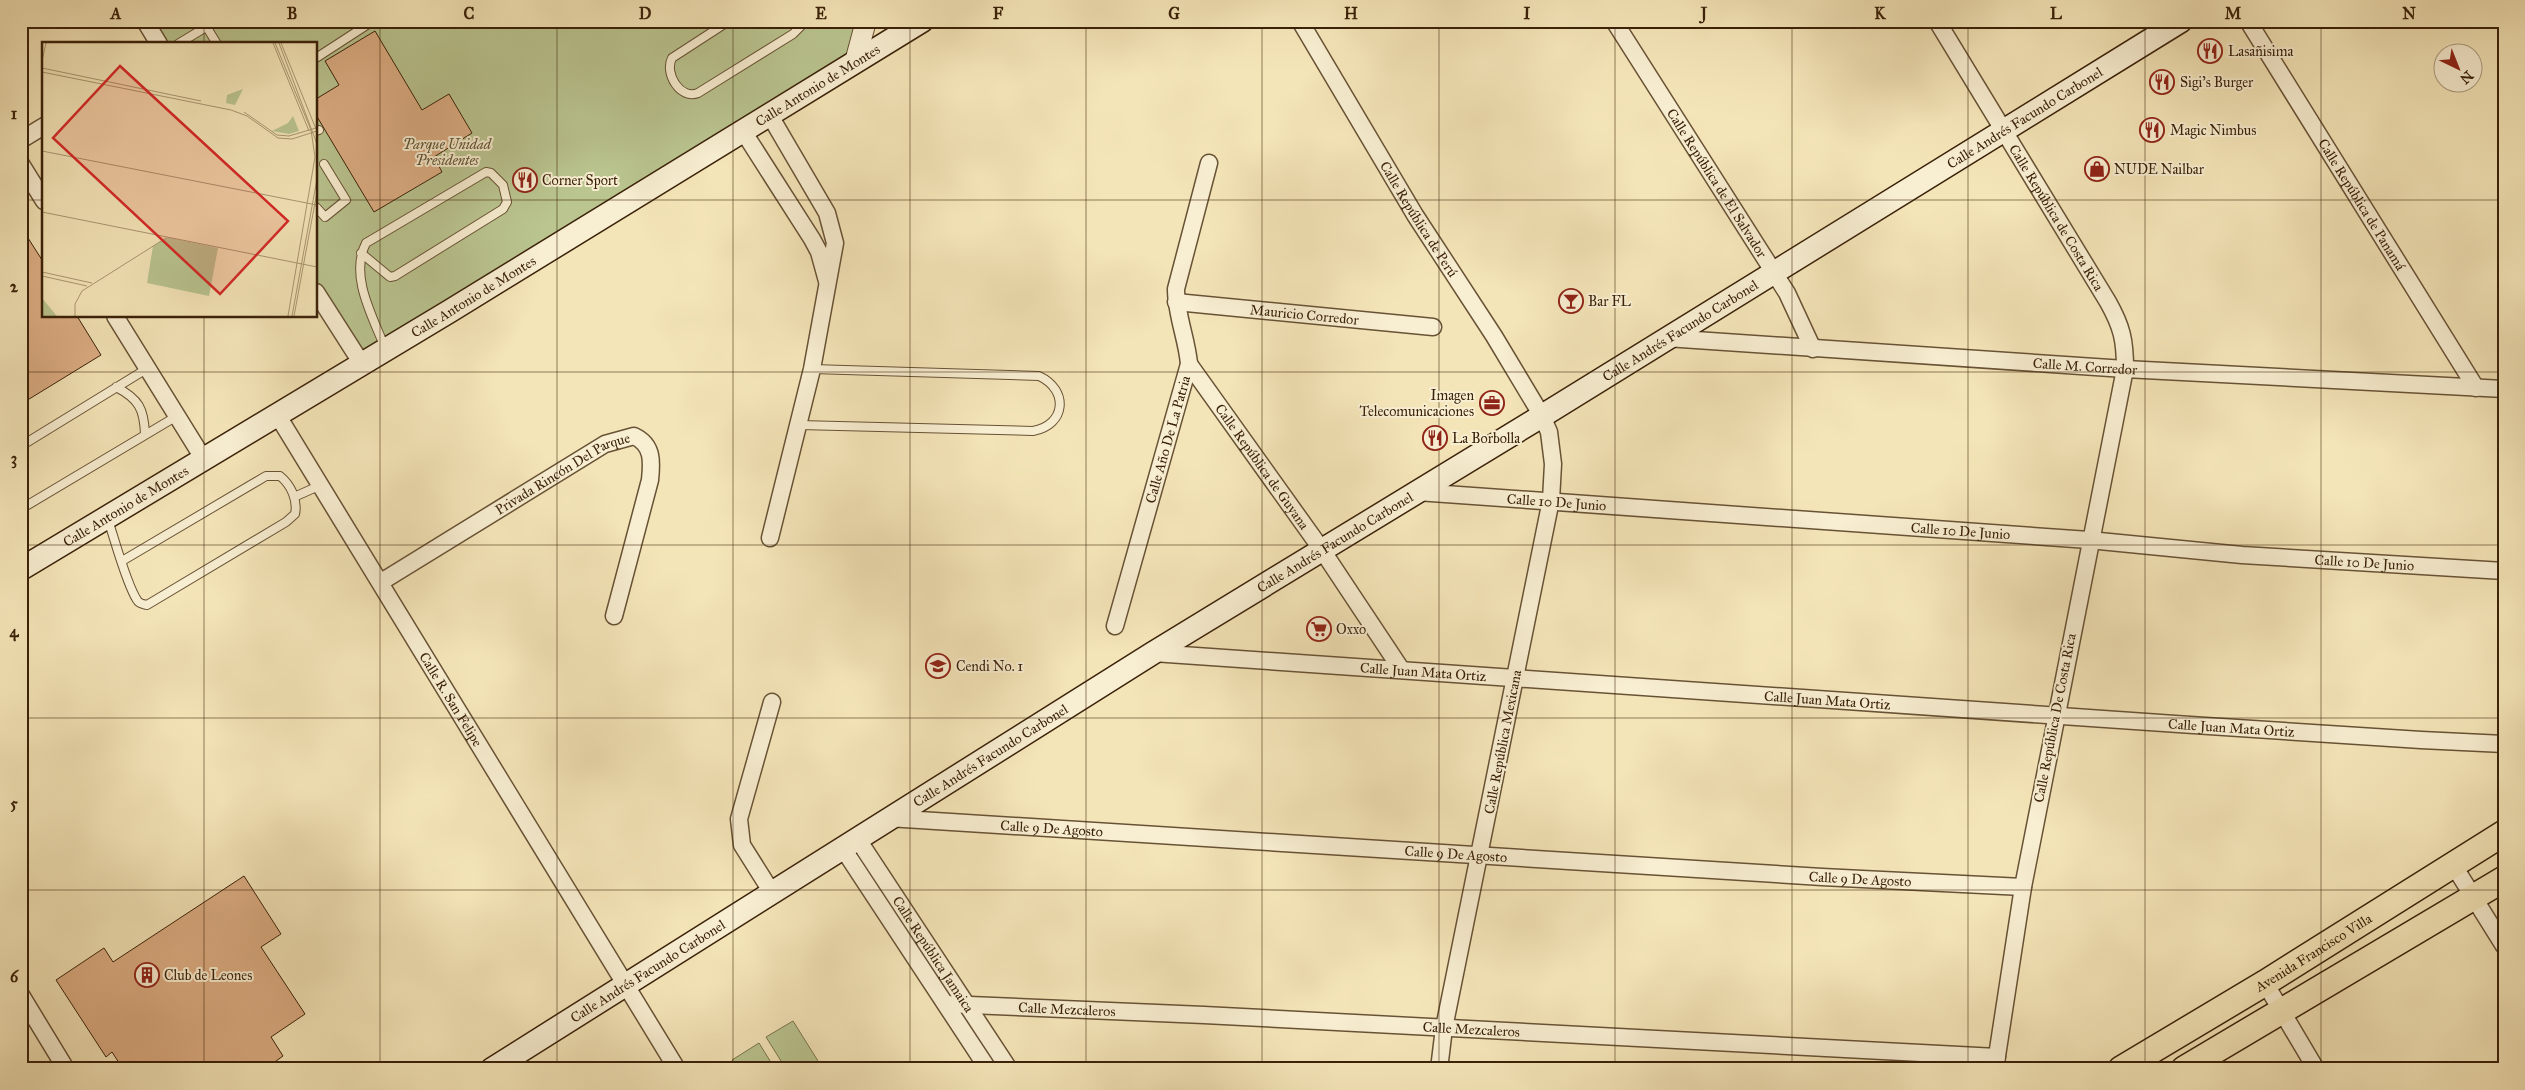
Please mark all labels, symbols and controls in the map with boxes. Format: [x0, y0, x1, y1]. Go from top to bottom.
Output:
text: A [110, 4, 122, 23]
text: B [287, 4, 297, 23]
text: C [464, 4, 475, 23]
text: D [639, 4, 652, 23]
text: E [815, 4, 827, 23]
text: F [993, 4, 1004, 23]
text: G [1168, 4, 1180, 23]
text: H [1344, 4, 1358, 23]
text: I [1524, 4, 1531, 23]
text: J [1699, 4, 1708, 24]
text: K [1874, 4, 1886, 23]
text: L [2050, 4, 2062, 23]
text: M [2225, 4, 2242, 23]
text: N [2402, 4, 2416, 23]
restaurant icon: Lasañisima [2197, 38, 2223, 64]
street label: Calle Antonio de Montes [752, 40, 883, 130]
inset map [42, 42, 318, 318]
north arrow [2432, 42, 2482, 92]
place label: Lasañisima [2228, 43, 2293, 60]
street label: Calle Andrés Facundo Carbonel [1944, 63, 2106, 172]
text: N [2456, 67, 2477, 87]
restaurant icon: Sigi's Burger [2149, 69, 2175, 95]
place label: Sigi's Burger [2180, 74, 2254, 91]
text: 1 [11, 104, 18, 123]
street label: Calle República de El Salvador [1663, 105, 1771, 261]
restaurant icon: Magic Nimbus [2139, 117, 2165, 143]
place label: Magic Nimbus [2170, 122, 2256, 139]
street label: Calle República de Panamá [2315, 135, 2409, 274]
park label: Parque Unidad Presidentes [403, 136, 493, 169]
street label: Calle República de Costa Rica [2006, 141, 2108, 294]
shop icon: NUDE Nailbar [2084, 156, 2110, 182]
street label: Calle República de Perú [1376, 158, 1462, 281]
place label: NUDE Nailbar [2114, 161, 2205, 178]
restaurant icon: Corner Sport [512, 167, 538, 193]
place label: Corner Sport [542, 172, 618, 189]
street label: Calle Antonio de Montes [408, 252, 539, 341]
street label: Calle Andrés Facundo Carbonel [1599, 276, 1761, 385]
text: 2 [10, 277, 19, 296]
bar icon: Bar FL [1558, 288, 1584, 314]
place label: Bar FL [1588, 293, 1632, 310]
street label: Mauricio Corredor [1249, 301, 1360, 328]
street label: Calle M. Corredor [2032, 354, 2138, 378]
street label: Calle Año De La Patria [1142, 373, 1194, 505]
place label: Imagen Telecomunicaciones [1359, 387, 1474, 420]
office icon: Imagen Telecomunicaciones [1479, 390, 1505, 416]
street label: Calle República de Guyana [1212, 400, 1313, 533]
restaurant icon: La Borbolla [1422, 425, 1448, 451]
street label: Privada Rincón Del Parque [492, 429, 632, 518]
place label: La Borbolla [1452, 430, 1520, 447]
text: 3 [11, 449, 17, 469]
street label: Calle Antonio de Montes [60, 462, 191, 550]
street label: Calle Andrés Facundo Carbonel [1254, 488, 1416, 596]
street label: Calle 10 De Junio [1506, 490, 1607, 514]
street label: Calle 10 De Junio [1910, 519, 2011, 543]
street label: Calle 10 De Junio [2314, 551, 2415, 574]
supermarket icon: Oxxo [1306, 616, 1332, 642]
place label: Oxxo [1336, 621, 1366, 638]
text: 4 [10, 622, 20, 642]
street label: Calle República De Costa Rica [2030, 632, 2080, 804]
street label: Calle R. San Felipe [416, 649, 487, 750]
school or university icon: Cendi No. 1 [925, 653, 951, 679]
place label: Cendi No. 1 [956, 658, 1024, 675]
street label: Calle Juan Mata Ortiz [1359, 659, 1488, 685]
street label: Calle República Mexicana [1481, 668, 1525, 816]
street label: Calle Juan Mata Ortiz [1764, 687, 1892, 713]
street label: Calle Andrés Facundo Carbonel [910, 700, 1071, 810]
street label: Calle Juan Mata Ortiz [2168, 715, 2296, 740]
text: 5 [10, 794, 18, 813]
street label: Calle 9 De Agosto [1000, 817, 1103, 840]
street label: Calle 9 De Agosto [1404, 842, 1508, 866]
street label: Calle 9 De Agosto [1808, 868, 1912, 890]
street label: Calle República Jamaica [889, 893, 978, 1016]
street label: Avenida Francisco Villa [2251, 910, 2375, 996]
street label: Calle Andrés Facundo Carbonel [567, 916, 729, 1026]
building icon: Club de Leones [134, 962, 160, 988]
text: 6 [10, 967, 19, 986]
place label: Club de Leones [164, 967, 252, 984]
street label: Calle Mezcaleros [1018, 999, 1116, 1020]
street label: Calle Mezcaleros [1422, 1018, 1520, 1040]

